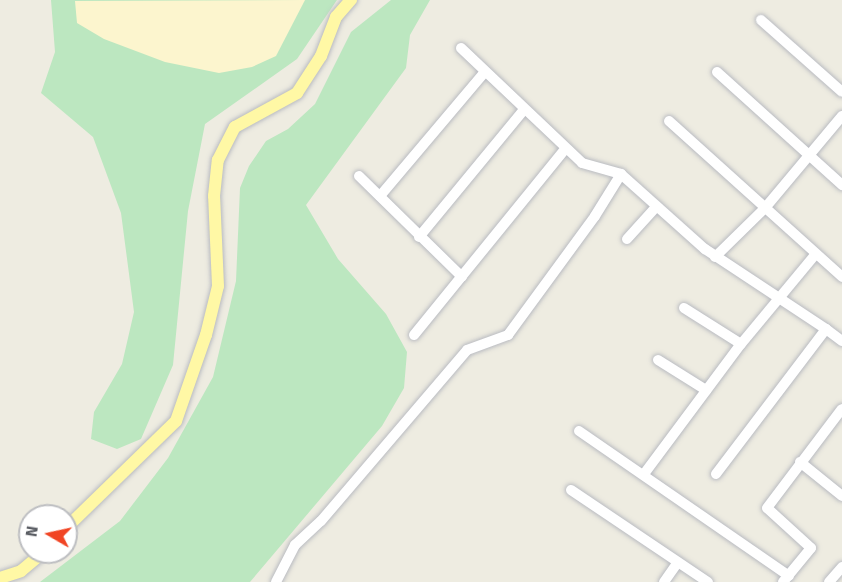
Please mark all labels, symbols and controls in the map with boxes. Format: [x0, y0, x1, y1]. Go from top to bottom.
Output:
north arrow [18, 504, 78, 564]
text: N [21, 525, 42, 538]

